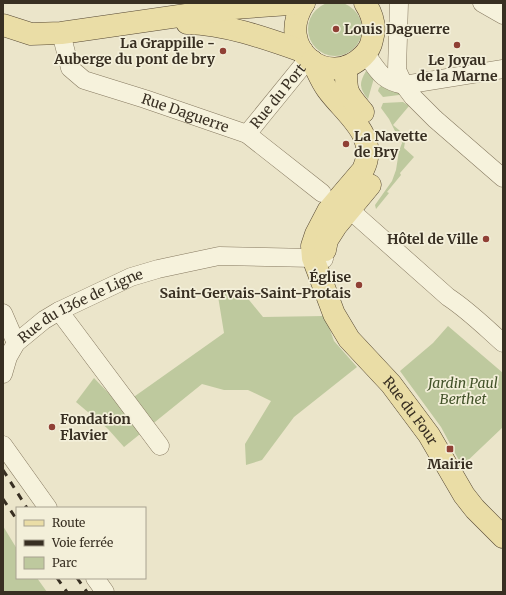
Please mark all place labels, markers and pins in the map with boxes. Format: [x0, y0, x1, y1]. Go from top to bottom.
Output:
place label: Louis Daguerre [344, 20, 450, 38]
marker: Louis Daguerre [331, 24, 341, 34]
place label: La Grappille - Auberge du pont de bry [53, 34, 216, 68]
marker: Le Joyau de la Marne [452, 40, 462, 50]
marker: La Grappille - Auberge du pont de bry [218, 46, 228, 56]
place label: Le Joyau de la Marne [417, 51, 498, 85]
place label: La Navette de Bry [354, 127, 428, 161]
marker: La Navette de Bry [341, 139, 351, 149]
place label: Hôtel de Ville [387, 230, 478, 248]
marker: Hôtel de Ville [481, 234, 491, 244]
place label: Église Saint-Gervais-Saint-Protais [160, 268, 351, 302]
marker: Église Saint-Gervais-Saint-Protais [354, 280, 364, 290]
place label: Fondation Flavier [60, 410, 131, 444]
marker: Fondation Flavier [47, 422, 57, 432]
marker: Mairie [445, 444, 455, 454]
place label: Mairie [427, 455, 473, 473]

